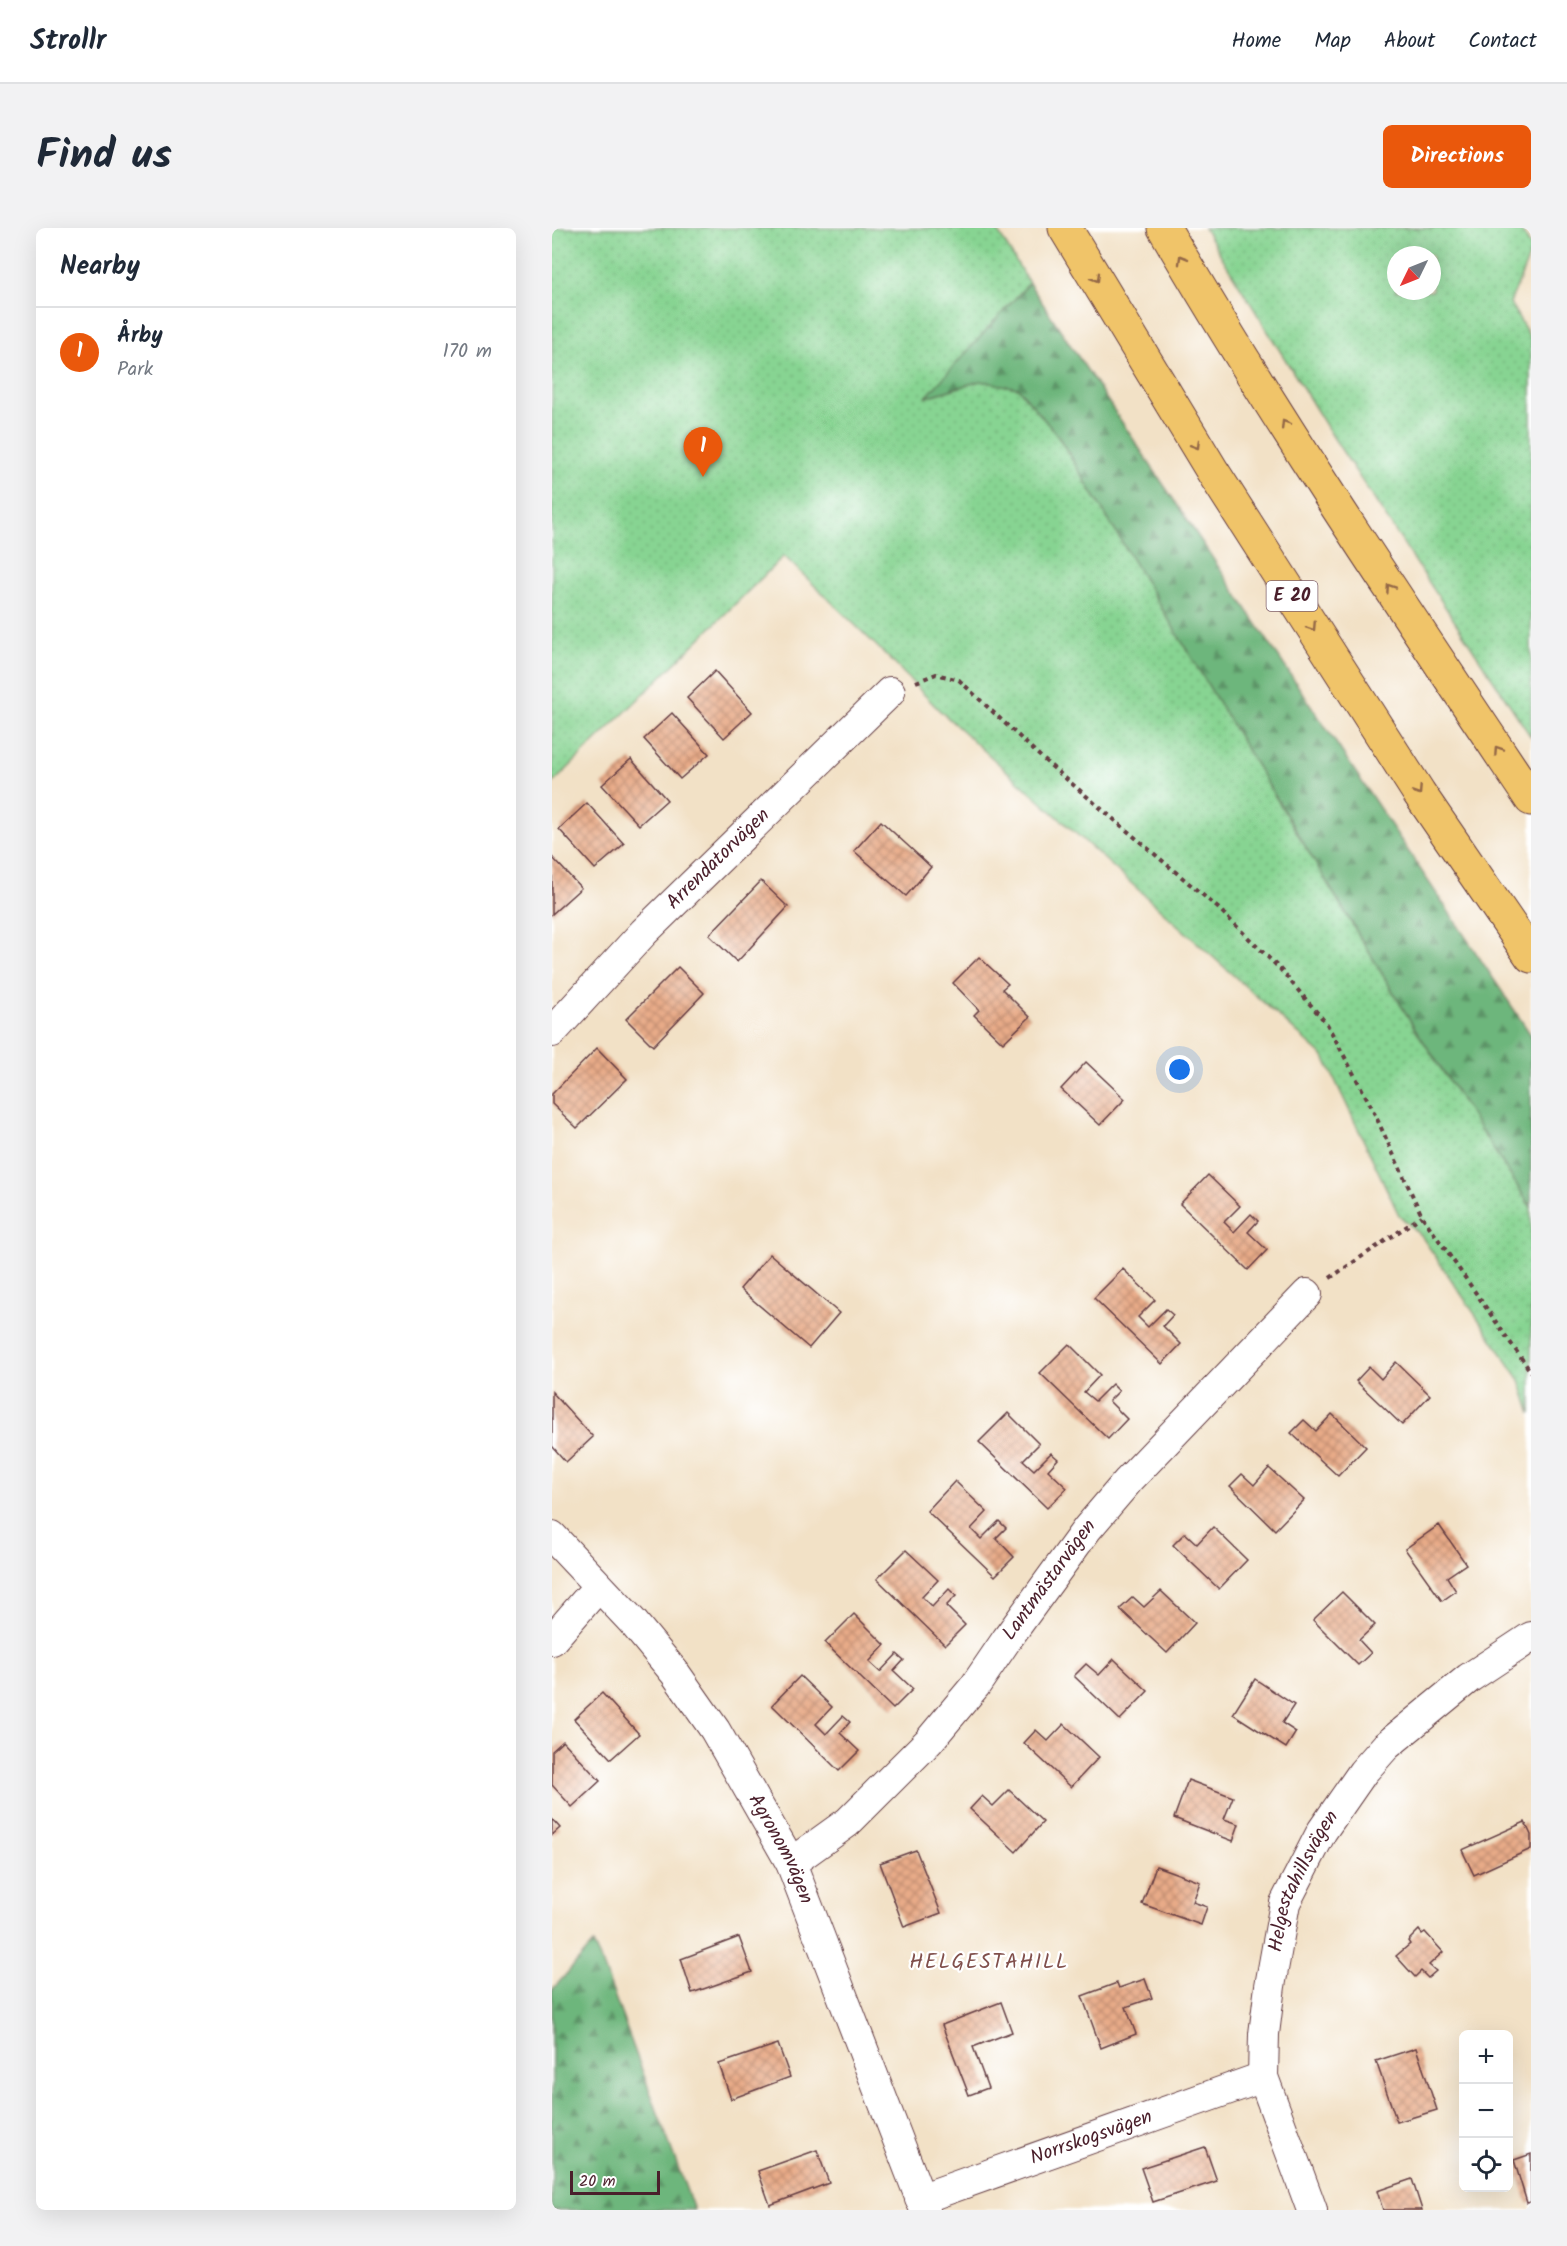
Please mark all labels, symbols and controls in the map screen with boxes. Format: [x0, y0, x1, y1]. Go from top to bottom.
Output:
text: Strollr [30, 19, 106, 64]
text: Home [1232, 25, 1281, 58]
text: Map [1314, 25, 1351, 58]
text: About [1384, 25, 1435, 58]
text: Contact [1468, 25, 1537, 58]
text: Find us [36, 123, 172, 190]
button: Directions [1383, 125, 1531, 188]
text: Nearby [60, 246, 140, 288]
north arrow [1387, 246, 1441, 300]
one-way arrow [1177, 255, 1189, 265]
one-way arrow [1088, 272, 1100, 282]
text: Årby [117, 319, 163, 354]
text: 1 [76, 336, 83, 368]
text: 170 m [443, 336, 492, 368]
text: Park [117, 354, 153, 386]
one-way arrow [1281, 420, 1293, 430]
pin: 1 [684, 428, 722, 477]
one-way arrow [1189, 439, 1201, 449]
road number: E 20 [1266, 581, 1318, 611]
one-way arrow [1386, 584, 1397, 595]
one-way arrow [1305, 621, 1317, 631]
one-way arrow [1495, 746, 1506, 757]
one-way arrow [1411, 784, 1422, 795]
street label: Arrendatorvägen [659, 801, 778, 918]
your location [1165, 1055, 1194, 1084]
street label: Lantmästarvägen [995, 1512, 1105, 1648]
street label: Agronomvägen [739, 1788, 821, 1909]
street label: Helgestahillsvägen [1260, 1804, 1348, 1955]
district label: HELGESTAHILL [909, 1946, 1069, 1979]
map controls [1459, 2030, 1513, 2192]
button: + [1459, 2030, 1513, 2084]
button: − [1459, 2084, 1513, 2138]
street label: Norrskogsvägen [1026, 2101, 1157, 2175]
button: locate [1459, 2138, 1513, 2192]
scale bar [570, 2168, 660, 2196]
text: 20 m [579, 2169, 615, 2194]

